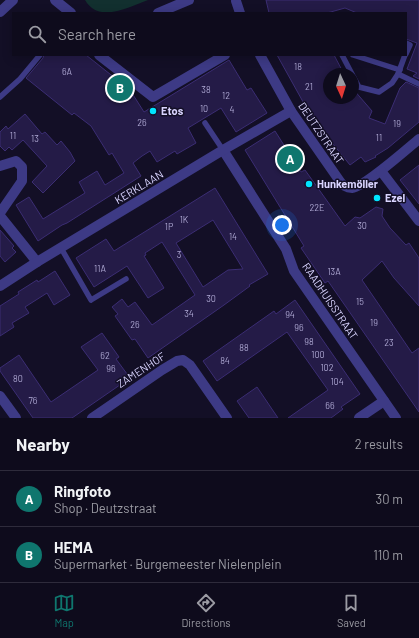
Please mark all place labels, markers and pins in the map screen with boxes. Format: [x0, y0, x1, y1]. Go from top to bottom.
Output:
pin: B [107, 73, 133, 103]
place label: Etos [161, 104, 184, 117]
marker: Etos [148, 106, 158, 116]
pin: A [277, 144, 303, 174]
place label: Hunkemöller [317, 177, 379, 190]
marker: Hunkemöller [304, 179, 314, 189]
place label: Ezel [385, 191, 405, 204]
marker: Ezel [372, 193, 382, 203]

